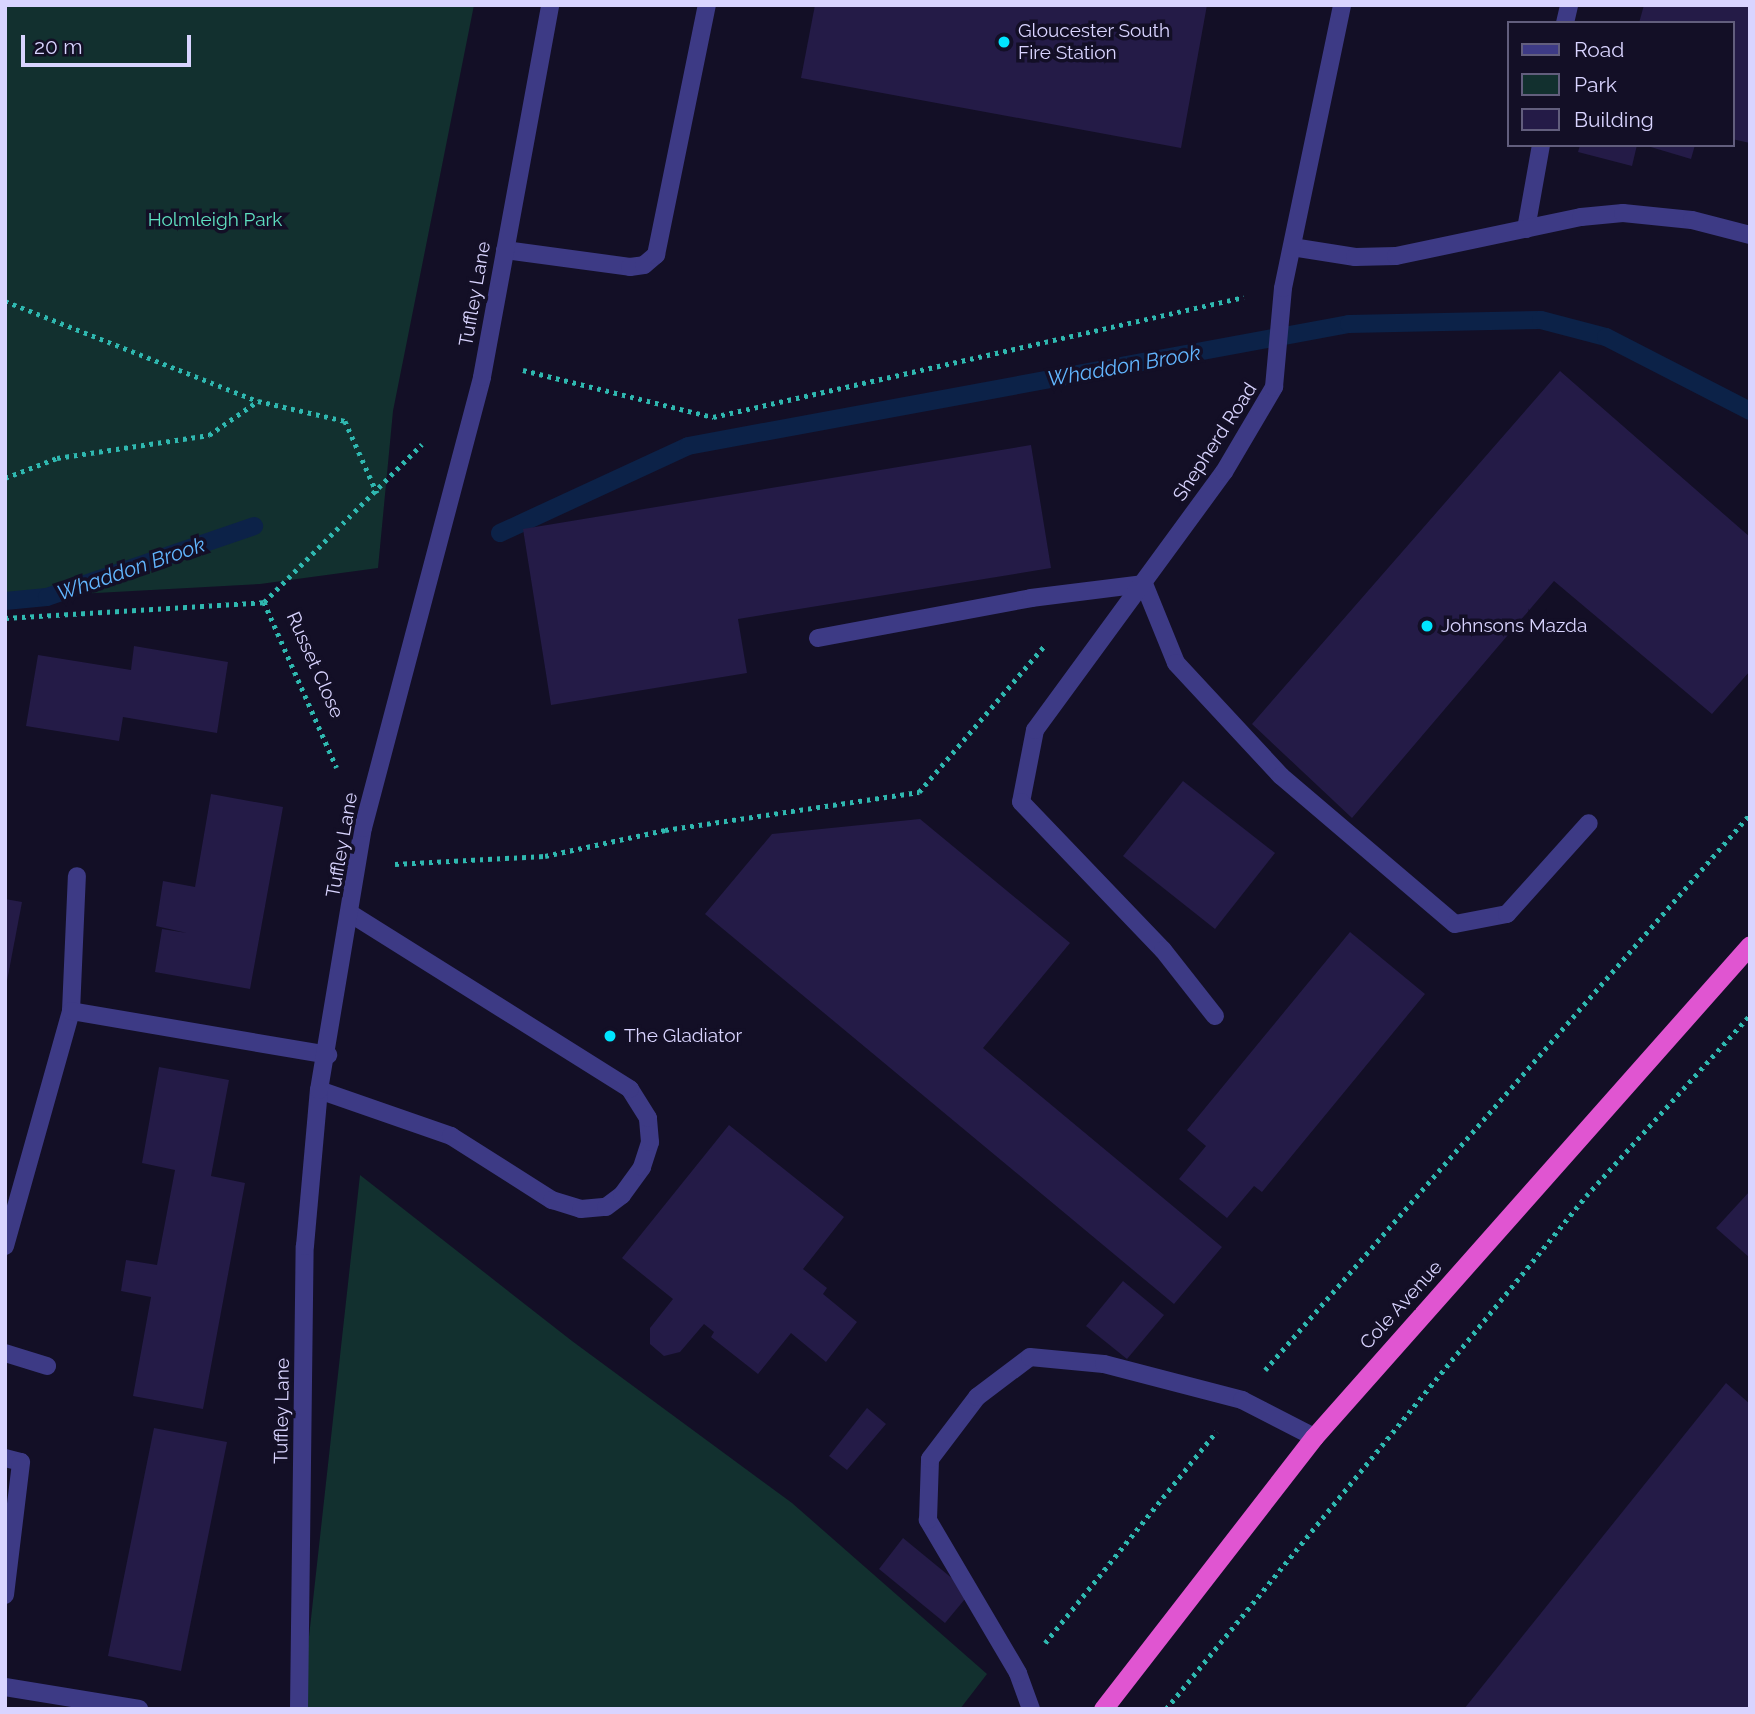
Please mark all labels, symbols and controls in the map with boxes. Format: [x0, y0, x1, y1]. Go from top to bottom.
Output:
place label: Gloucester South Fire Station [1018, 20, 1170, 64]
scale bar [24, 21, 194, 65]
legend [1506, 21, 1734, 147]
text: 20 m [34, 34, 82, 59]
marker: Gloucester South Fire Station [996, 34, 1012, 50]
text: Road [1574, 37, 1624, 62]
text: Park [1574, 72, 1617, 97]
text: Building [1574, 107, 1654, 132]
park label: Holmleigh Park [148, 209, 282, 231]
street label: Tuffley Lane [455, 240, 495, 348]
water label: Whaddon Brook [1045, 340, 1203, 392]
street label: Shepherd Road [1168, 379, 1262, 505]
water label: Whaddon Brook [54, 532, 208, 606]
street label: Russet Close [281, 608, 349, 722]
place label: Johnsons Mazda [1441, 615, 1587, 637]
marker: Johnsons Mazda [1419, 618, 1435, 634]
street label: Tuffley Lane [322, 791, 362, 899]
place label: The Gladiator [624, 1025, 742, 1047]
marker: The Gladiator [602, 1028, 618, 1044]
street label: Cole Avenue [1355, 1256, 1447, 1354]
street label: Tuffley Lane [270, 1358, 294, 1464]

